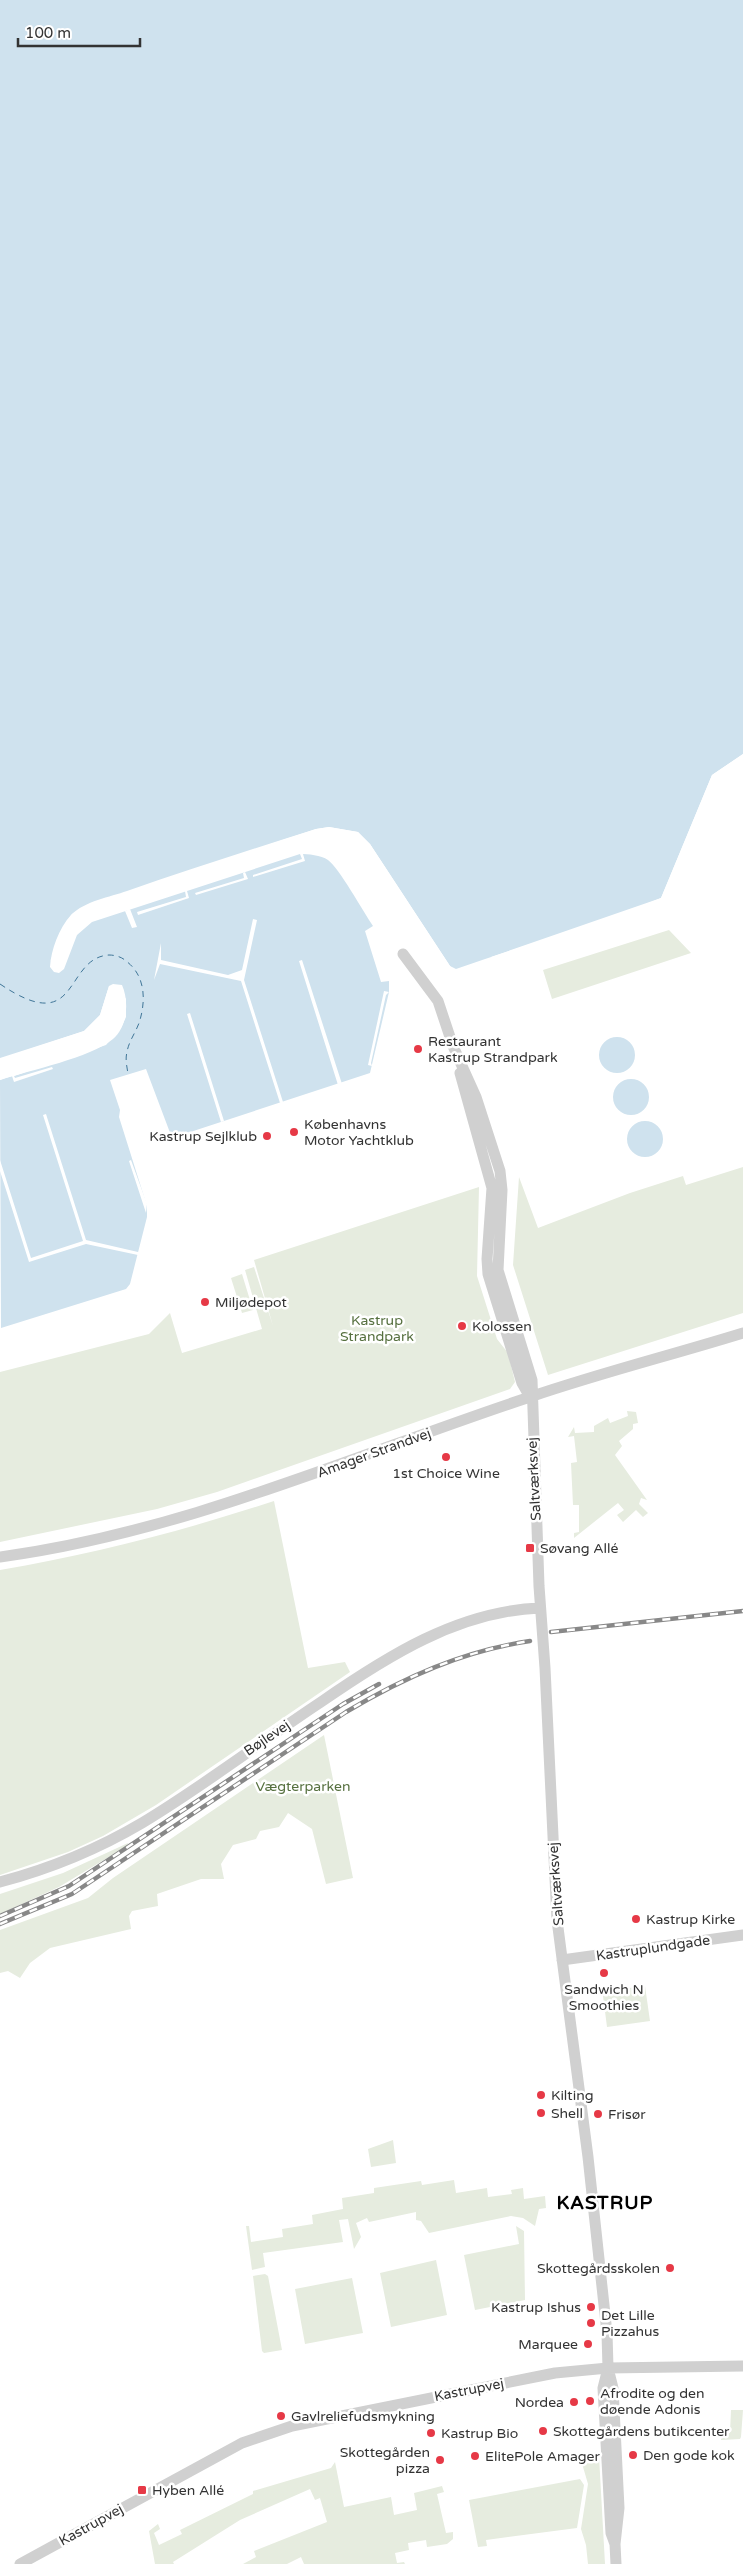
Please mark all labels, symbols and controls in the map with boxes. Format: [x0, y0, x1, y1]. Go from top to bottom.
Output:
scale bar [18, 15, 140, 47]
text: 100 m [25, 24, 71, 42]
place label: Restaurant Kastrup Strandpark [428, 1033, 558, 1066]
marker: Restaurant Kastrup Strandpark [412, 1043, 424, 1055]
place label: Københavns Motor Yachtklub [304, 1116, 414, 1149]
marker: Københavns Motor Yachtklub [288, 1126, 300, 1138]
place label: Kastrup Sejlklub [149, 1128, 257, 1145]
marker: Kastrup Sejlklub [261, 1130, 273, 1142]
place label: Miljødepot [215, 1294, 287, 1311]
marker: Miljødepot [199, 1296, 211, 1308]
park label: Kastrup Strandpark [340, 1312, 414, 1345]
place label: Kolossen [472, 1318, 532, 1335]
marker: Kolossen [456, 1320, 468, 1332]
street label: Amager Strandvej [315, 1425, 433, 1481]
street label: Saltværksvej [523, 1437, 545, 1521]
marker: 1st Choice Wine [440, 1451, 452, 1463]
place label: 1st Choice Wine [392, 1465, 500, 1482]
place label: Søvang Allé [540, 1540, 619, 1557]
marker: Søvang Allé [524, 1542, 536, 1554]
street label: Bøjlevej [241, 1716, 293, 1760]
park label: Vægterparken [255, 1778, 351, 1795]
street label: Saltværksvej [545, 1842, 567, 1926]
place label: Kastrup Kirke [646, 1911, 735, 1928]
marker: Kastrup Kirke [630, 1913, 642, 1925]
street label: Kastruplundgade [595, 1932, 711, 1964]
marker: Sandwich N Smoothies [598, 1967, 610, 1979]
place label: Sandwich N Smoothies [564, 1981, 644, 2014]
place label: Kilting [551, 2087, 594, 2104]
marker: Kilting [535, 2089, 547, 2101]
place label: Shell [551, 2105, 583, 2122]
place label: Frisør [608, 2106, 646, 2123]
marker: Shell [535, 2107, 547, 2119]
marker: Frisør [592, 2108, 604, 2120]
district label: KASTRUP [557, 2192, 653, 2214]
place label: Skottegårdsskolen [537, 2260, 660, 2277]
marker: Skottegårdsskolen [664, 2262, 676, 2274]
place label: Kastrup Ishus [491, 2299, 581, 2316]
marker: Kastrup Ishus [585, 2301, 597, 2313]
place label: Det Lille Pizzahus [601, 2307, 660, 2340]
marker: Det Lille Pizzahus [585, 2317, 597, 2329]
place label: Marquee [518, 2336, 578, 2353]
marker: Marquee [582, 2338, 594, 2350]
street label: Kastrupvej [433, 2375, 505, 2405]
place label: Afrodite og den døende Adonis [600, 2385, 705, 2418]
place label: Nordea [515, 2394, 564, 2411]
marker: Afrodite og den døende Adonis [584, 2395, 596, 2407]
marker: Nordea [568, 2396, 580, 2408]
place label: Gavlreliefudsmykning [291, 2408, 435, 2425]
marker: Gavlreliefudsmykning [275, 2410, 287, 2422]
place label: Skottegårdens butikcenter [553, 2423, 730, 2440]
place label: Kastrup Bio [441, 2425, 518, 2442]
marker: Skottegårdens butikcenter [537, 2425, 549, 2437]
marker: Kastrup Bio [425, 2427, 437, 2439]
place label: Skottegården pizza [340, 2444, 430, 2477]
place label: Den gode kok [643, 2447, 735, 2464]
place label: ElitePole Amager [485, 2448, 601, 2465]
marker: Den gode kok [627, 2449, 639, 2461]
marker: ElitePole Amager [469, 2450, 481, 2462]
marker: Skottegården pizza [434, 2454, 446, 2466]
place label: Hyben Allé [152, 2482, 224, 2499]
marker: Hyben Allé [136, 2484, 148, 2496]
street label: Kastrupvej [56, 2500, 126, 2550]

